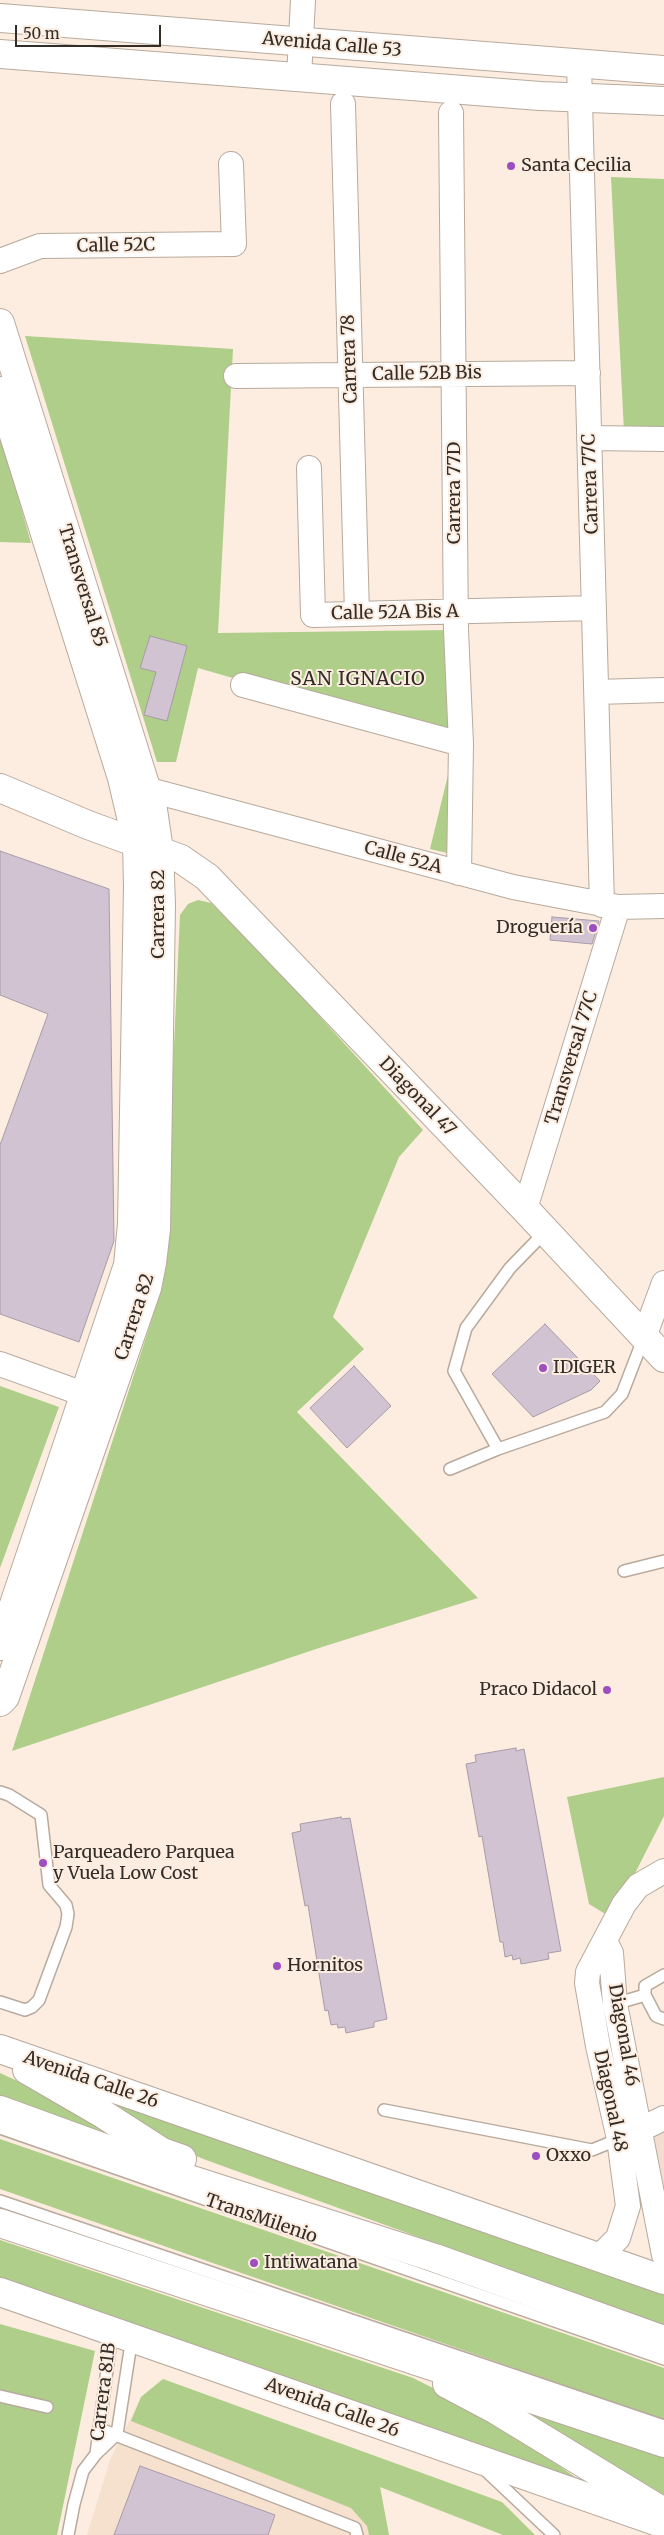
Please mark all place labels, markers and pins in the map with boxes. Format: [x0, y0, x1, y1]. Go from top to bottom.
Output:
place label: Santa Cecilia [521, 155, 631, 177]
marker: Santa Cecilia [505, 160, 517, 172]
place label: Droguería [496, 917, 583, 939]
marker: Droguería [587, 922, 599, 934]
place label: IDIGER [553, 1357, 616, 1379]
marker: IDIGER [537, 1362, 549, 1374]
place label: Praco Didacol [479, 1679, 597, 1701]
marker: Praco Didacol [601, 1684, 613, 1696]
place label: Parqueadero Parquea y Vuela Low Cost [53, 1842, 235, 1885]
marker: Parqueadero Parquea y Vuela Low Cost [37, 1857, 49, 1869]
place label: Hornitos [287, 1955, 363, 1977]
marker: Hornitos [271, 1960, 283, 1972]
place label: Oxxo [546, 2145, 591, 2167]
marker: Oxxo [530, 2150, 542, 2162]
place label: Intiwatana [264, 2252, 358, 2274]
marker: Intiwatana [248, 2257, 260, 2269]

